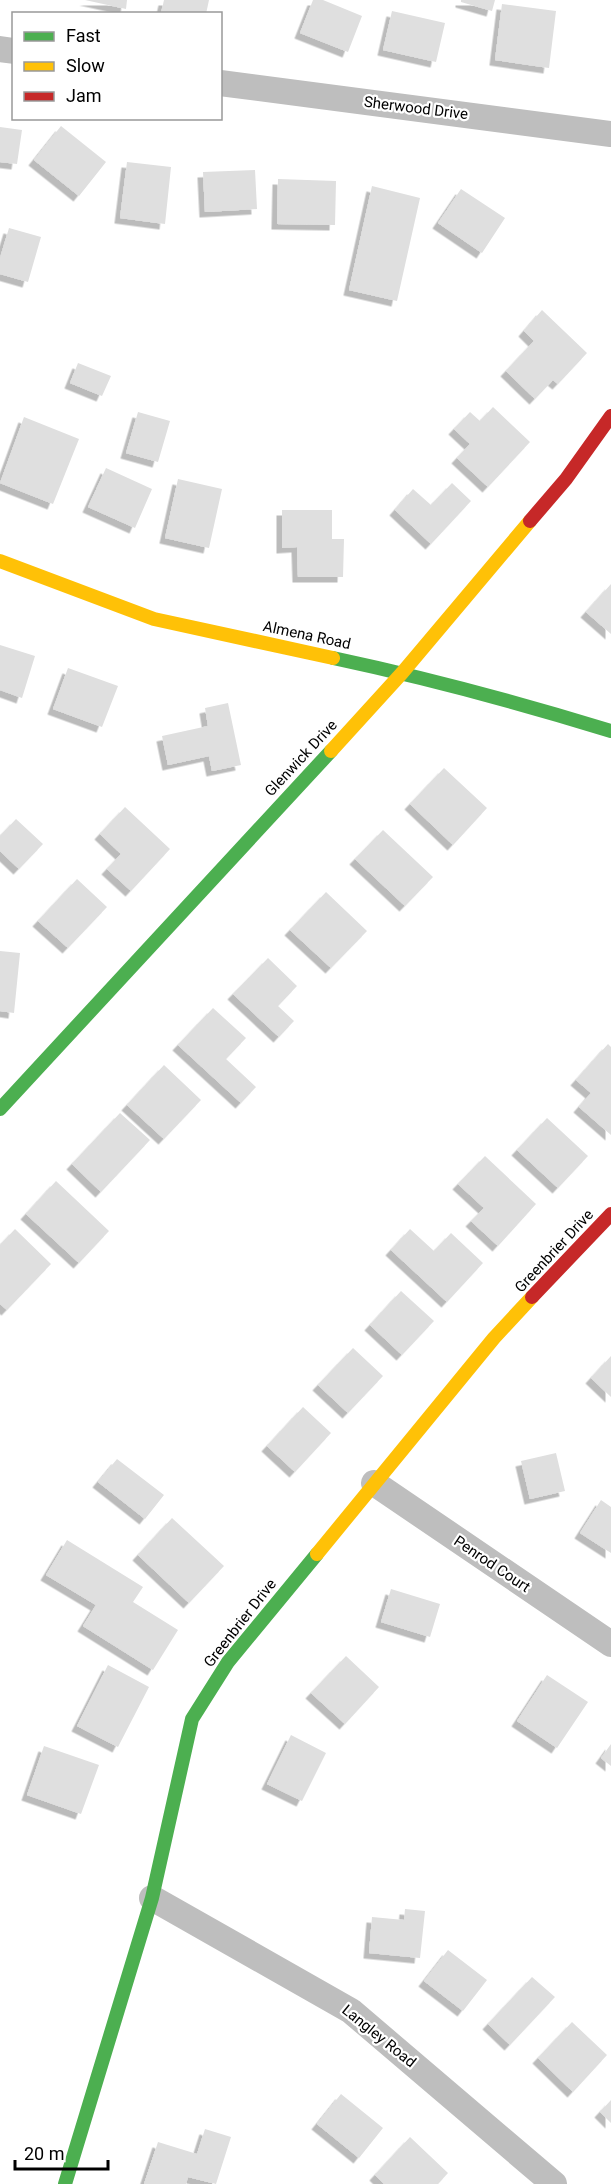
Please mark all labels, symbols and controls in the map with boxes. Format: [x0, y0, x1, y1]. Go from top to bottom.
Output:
legend [12, 12, 222, 120]
text: Fast [66, 25, 101, 46]
text: Slow [66, 55, 105, 76]
text: Jam [66, 85, 102, 106]
street label: Sherwood Drive [363, 93, 469, 123]
street label: Almena Road [262, 617, 352, 653]
street label: Glenwick Drive [261, 716, 341, 800]
street label: Greenbrier Drive [511, 1206, 597, 1296]
street label: Penrod Court [450, 1532, 534, 1596]
street label: Greenbrier Drive [200, 1575, 280, 1671]
street label: Langley Road [338, 2001, 420, 2071]
scale bar [15, 2133, 108, 2171]
text: 20 m [24, 2143, 64, 2164]

